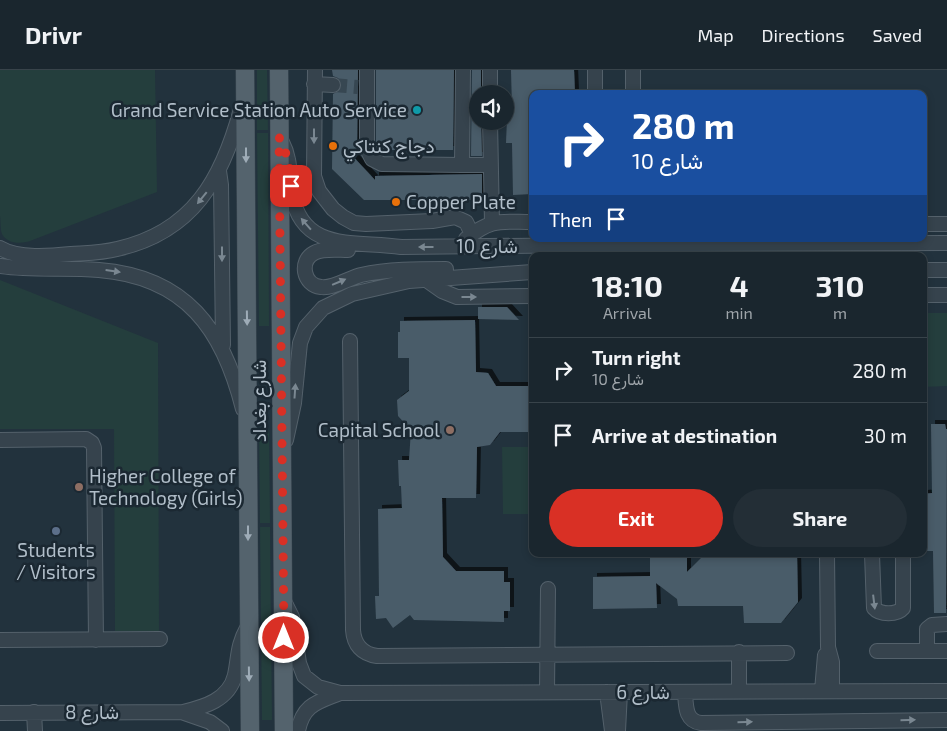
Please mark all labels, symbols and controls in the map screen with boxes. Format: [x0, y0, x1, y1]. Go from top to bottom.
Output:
text: Drivr [25, 20, 82, 49]
text: Map [697, 24, 734, 46]
text: Directions [762, 24, 845, 46]
text: Saved [873, 24, 922, 46]
map controls [469, 85, 514, 130]
button: sound [469, 85, 514, 130]
place label: Grand Service Station Auto Service [111, 98, 407, 121]
marker: Grand Service Station Auto Service [411, 104, 423, 116]
text: 280 m [632, 104, 735, 146]
icon: right [549, 110, 614, 175]
one-way arrow [310, 128, 318, 144]
place label: دجاج كنتاكي [343, 134, 435, 162]
marker: دجاج كنتاكي [327, 140, 339, 152]
text: شارع 10 [632, 147, 703, 173]
one-way arrow [242, 148, 250, 164]
pin [270, 165, 312, 207]
icon: arrive [277, 172, 305, 200]
place label: Copper Plate [406, 190, 516, 213]
one-way arrow [196, 191, 207, 204]
marker: Copper Plate [390, 196, 402, 208]
icon: arrive [602, 205, 630, 233]
text: Then [549, 208, 592, 231]
one-way arrow [301, 218, 312, 231]
street label: شارع 10 [456, 234, 518, 259]
one-way arrow [418, 243, 434, 251]
one-way arrow [218, 247, 226, 263]
text: 18:10 [592, 267, 663, 303]
text: 4 [730, 267, 749, 303]
text: 310 [815, 267, 864, 303]
one-way arrow [106, 268, 122, 276]
one-way arrow [332, 278, 346, 286]
one-way arrow [461, 293, 477, 301]
text: Arrival [603, 303, 652, 322]
text: min [726, 303, 753, 322]
text: m [833, 303, 847, 322]
one-way arrow [243, 310, 251, 326]
text: Turn right [592, 346, 680, 369]
icon: right [549, 356, 577, 384]
text: 280 m [852, 359, 907, 382]
street label: شارع بغداد [247, 360, 272, 442]
text: شارع 10 [592, 369, 644, 388]
one-way arrow [291, 382, 299, 398]
place label: Capital School [318, 418, 440, 441]
icon: arrive [549, 421, 577, 449]
marker: Capital School [444, 424, 456, 436]
text: Arrive at destination [592, 424, 777, 447]
text: 30 m [864, 424, 907, 447]
place label: Higher College of Technology (Girls) [89, 464, 243, 509]
marker: Higher College of Technology (Girls) [73, 481, 85, 493]
button: Exit [549, 489, 723, 547]
button: Share [733, 489, 907, 547]
marker: Students / Visitors [50, 525, 62, 537]
one-way arrow [244, 525, 252, 541]
place label: Students / Visitors [16, 538, 96, 583]
one-way arrow [870, 595, 878, 611]
position arrow [257, 611, 309, 663]
one-way arrow [245, 666, 253, 682]
street label: شارع 6 [616, 680, 670, 705]
street label: شارع 8 [65, 700, 119, 725]
one-way arrow [900, 716, 916, 724]
one-way arrow [737, 718, 753, 726]

